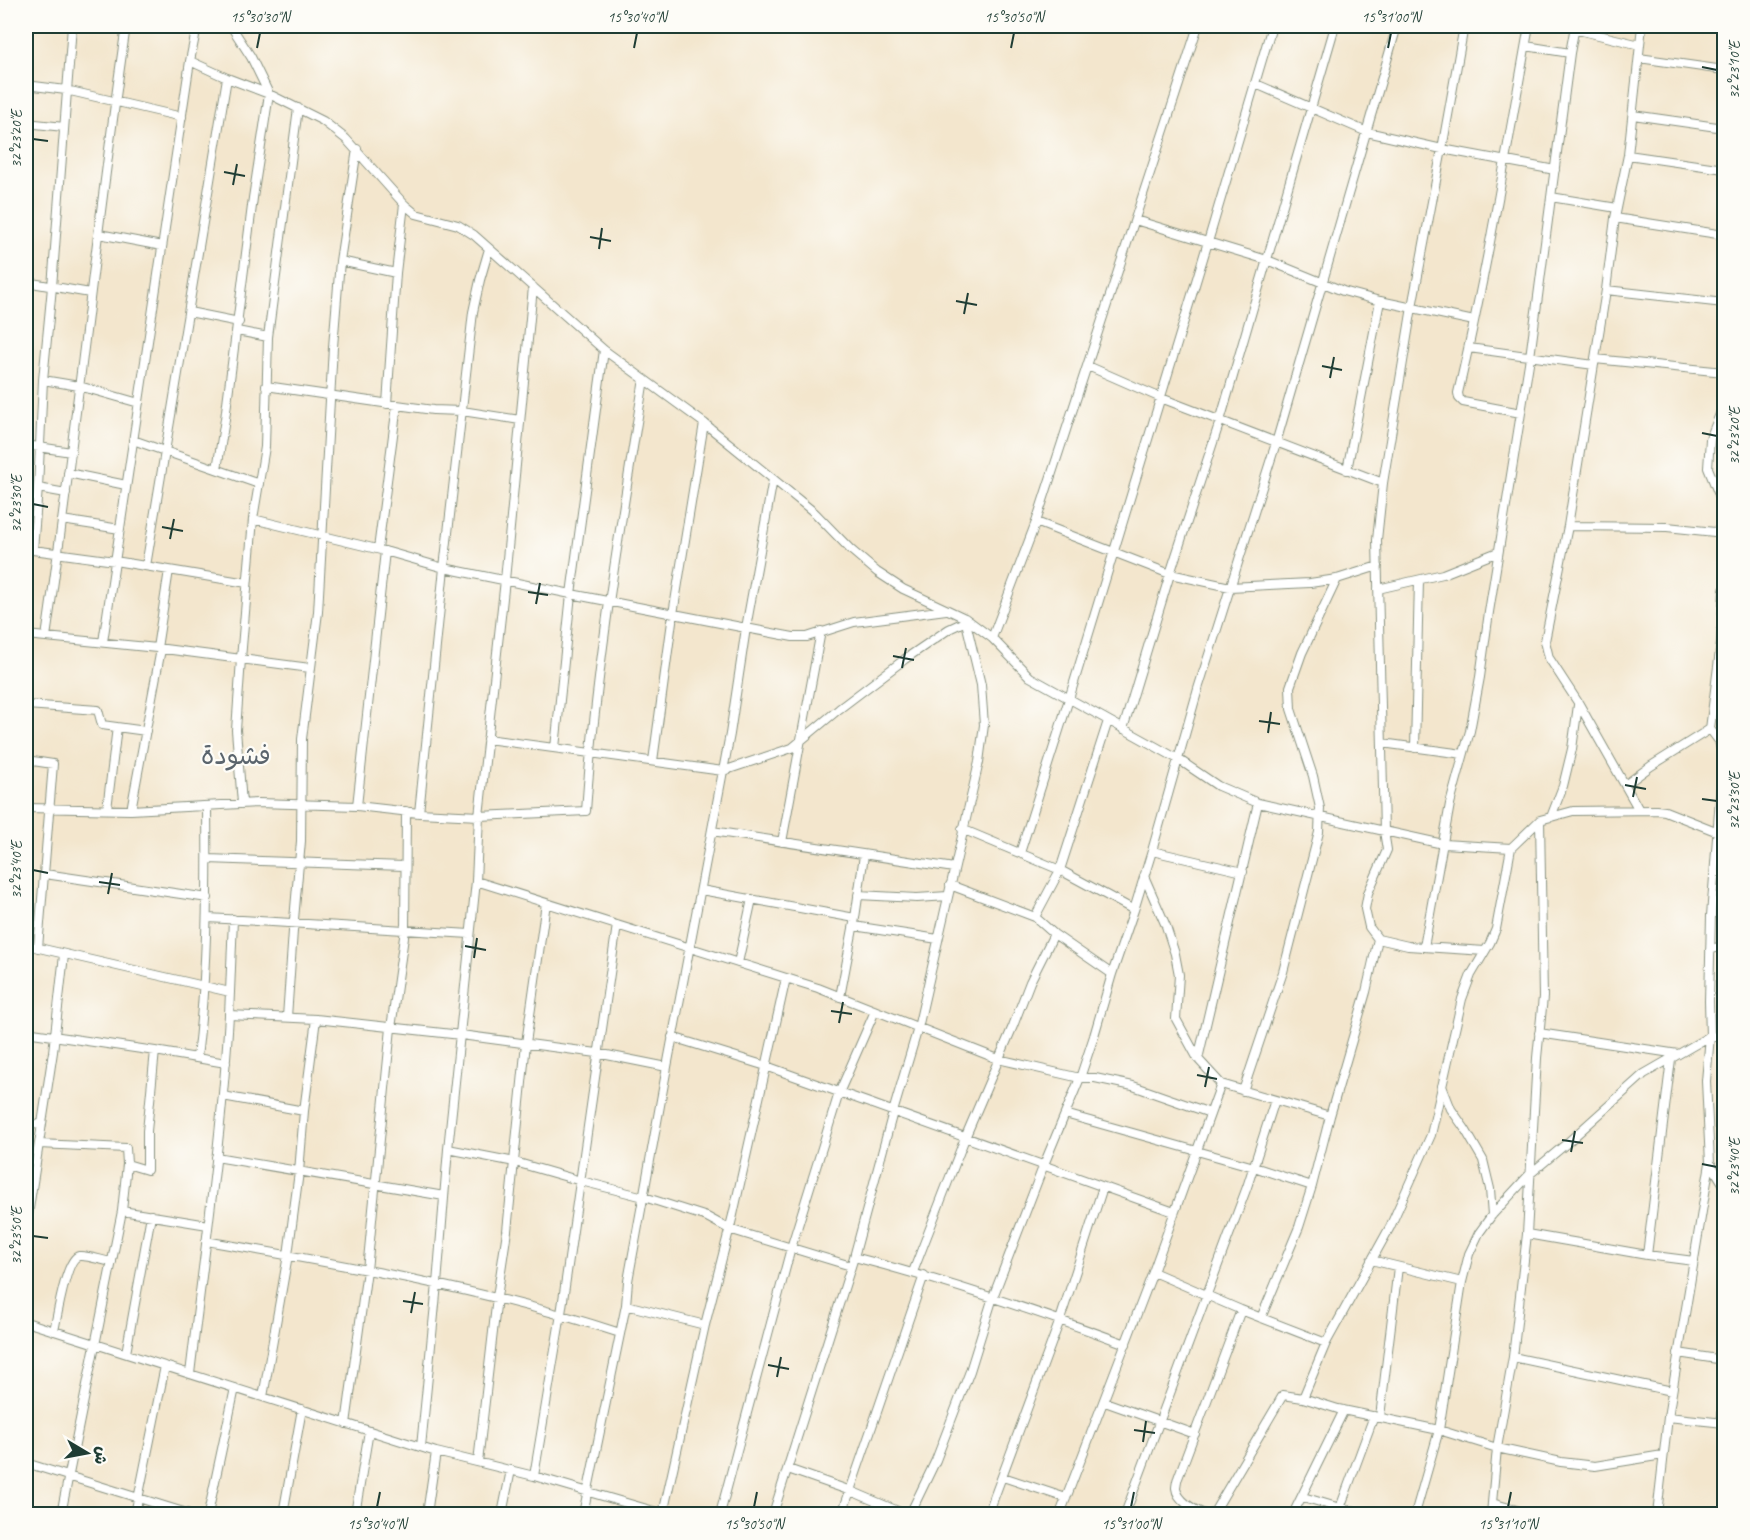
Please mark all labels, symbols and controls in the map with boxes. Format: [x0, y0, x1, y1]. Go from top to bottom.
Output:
text: 15°30'30"N [230, 8, 293, 27]
text: 15°30'40"N [607, 8, 670, 27]
text: 15°30'50"N [984, 8, 1047, 27]
text: 15°31'00"N [1361, 8, 1424, 27]
text: 32°23'10"E [1725, 39, 1744, 99]
text: 32°23'20"E [7, 108, 26, 168]
text: 32°23'20"E [1725, 405, 1744, 465]
text: 32°23'30"E [7, 473, 26, 533]
district label: فشودة [201, 739, 271, 772]
text: 32°23'30"E [1725, 770, 1744, 830]
text: 32°23'40"E [7, 839, 26, 899]
text: 32°23'40"E [1725, 1136, 1744, 1196]
text: 32°23'50"E [7, 1205, 26, 1265]
north arrow [57, 1423, 117, 1483]
text: ش [89, 1445, 112, 1466]
text: 15°30'40"N [347, 1515, 410, 1534]
text: 15°30'50"N [724, 1515, 787, 1534]
text: 15°31'00"N [1101, 1515, 1164, 1534]
text: 15°31'10"N [1478, 1515, 1541, 1534]

